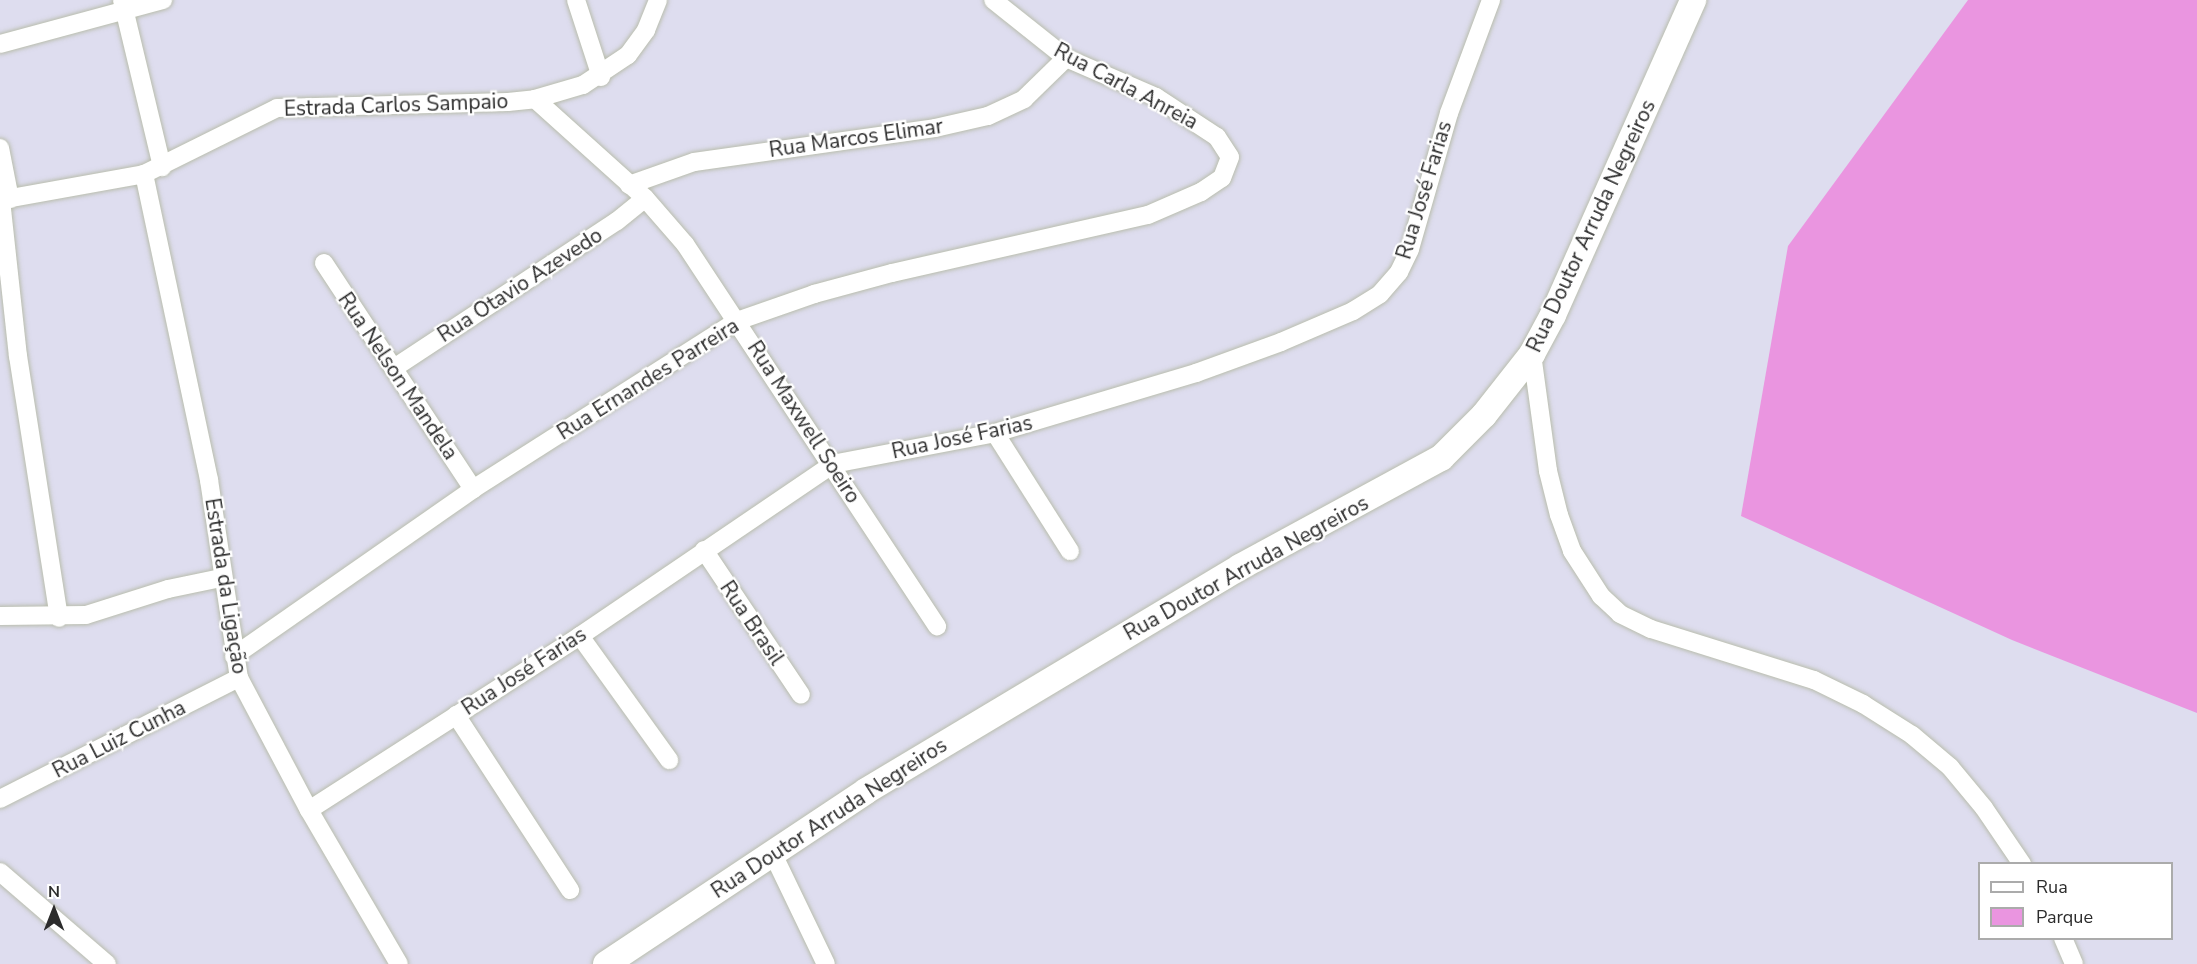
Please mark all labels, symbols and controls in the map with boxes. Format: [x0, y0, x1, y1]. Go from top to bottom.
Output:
street label: Rua Carla Anreia [1050, 37, 1202, 135]
street label: Estrada Carlos Sampaio [283, 88, 509, 122]
street label: Rua Doutor Arruda Negreiros [1521, 96, 1661, 356]
street label: Rua Marcos Elimar [767, 113, 945, 163]
street label: Rua José Farias [1391, 118, 1457, 262]
street label: Rua Otavio Azevedo [433, 222, 607, 348]
street label: Rua Nelson Mandela [333, 288, 463, 464]
street label: Rua Ernandes Parreira [553, 313, 743, 445]
street label: Rua Maxwell Soeiro [742, 336, 866, 508]
street label: Rua José Farias [889, 410, 1035, 464]
street label: Rua Doutor Arruda Negreiros [1119, 490, 1373, 646]
street label: Estrada da Ligação [200, 496, 252, 676]
street label: Rua Brasil [715, 576, 789, 670]
street label: Rua José Farias [457, 621, 591, 721]
street label: Rua Luiz Cunha [48, 695, 190, 783]
street label: Rua Doutor Arruda Negreiros [707, 732, 951, 904]
legend [1978, 862, 2173, 940]
text: Rua [2036, 875, 2068, 899]
north arrow [24, 880, 84, 940]
text: N [48, 881, 60, 903]
text: Parque [2036, 905, 2093, 929]

